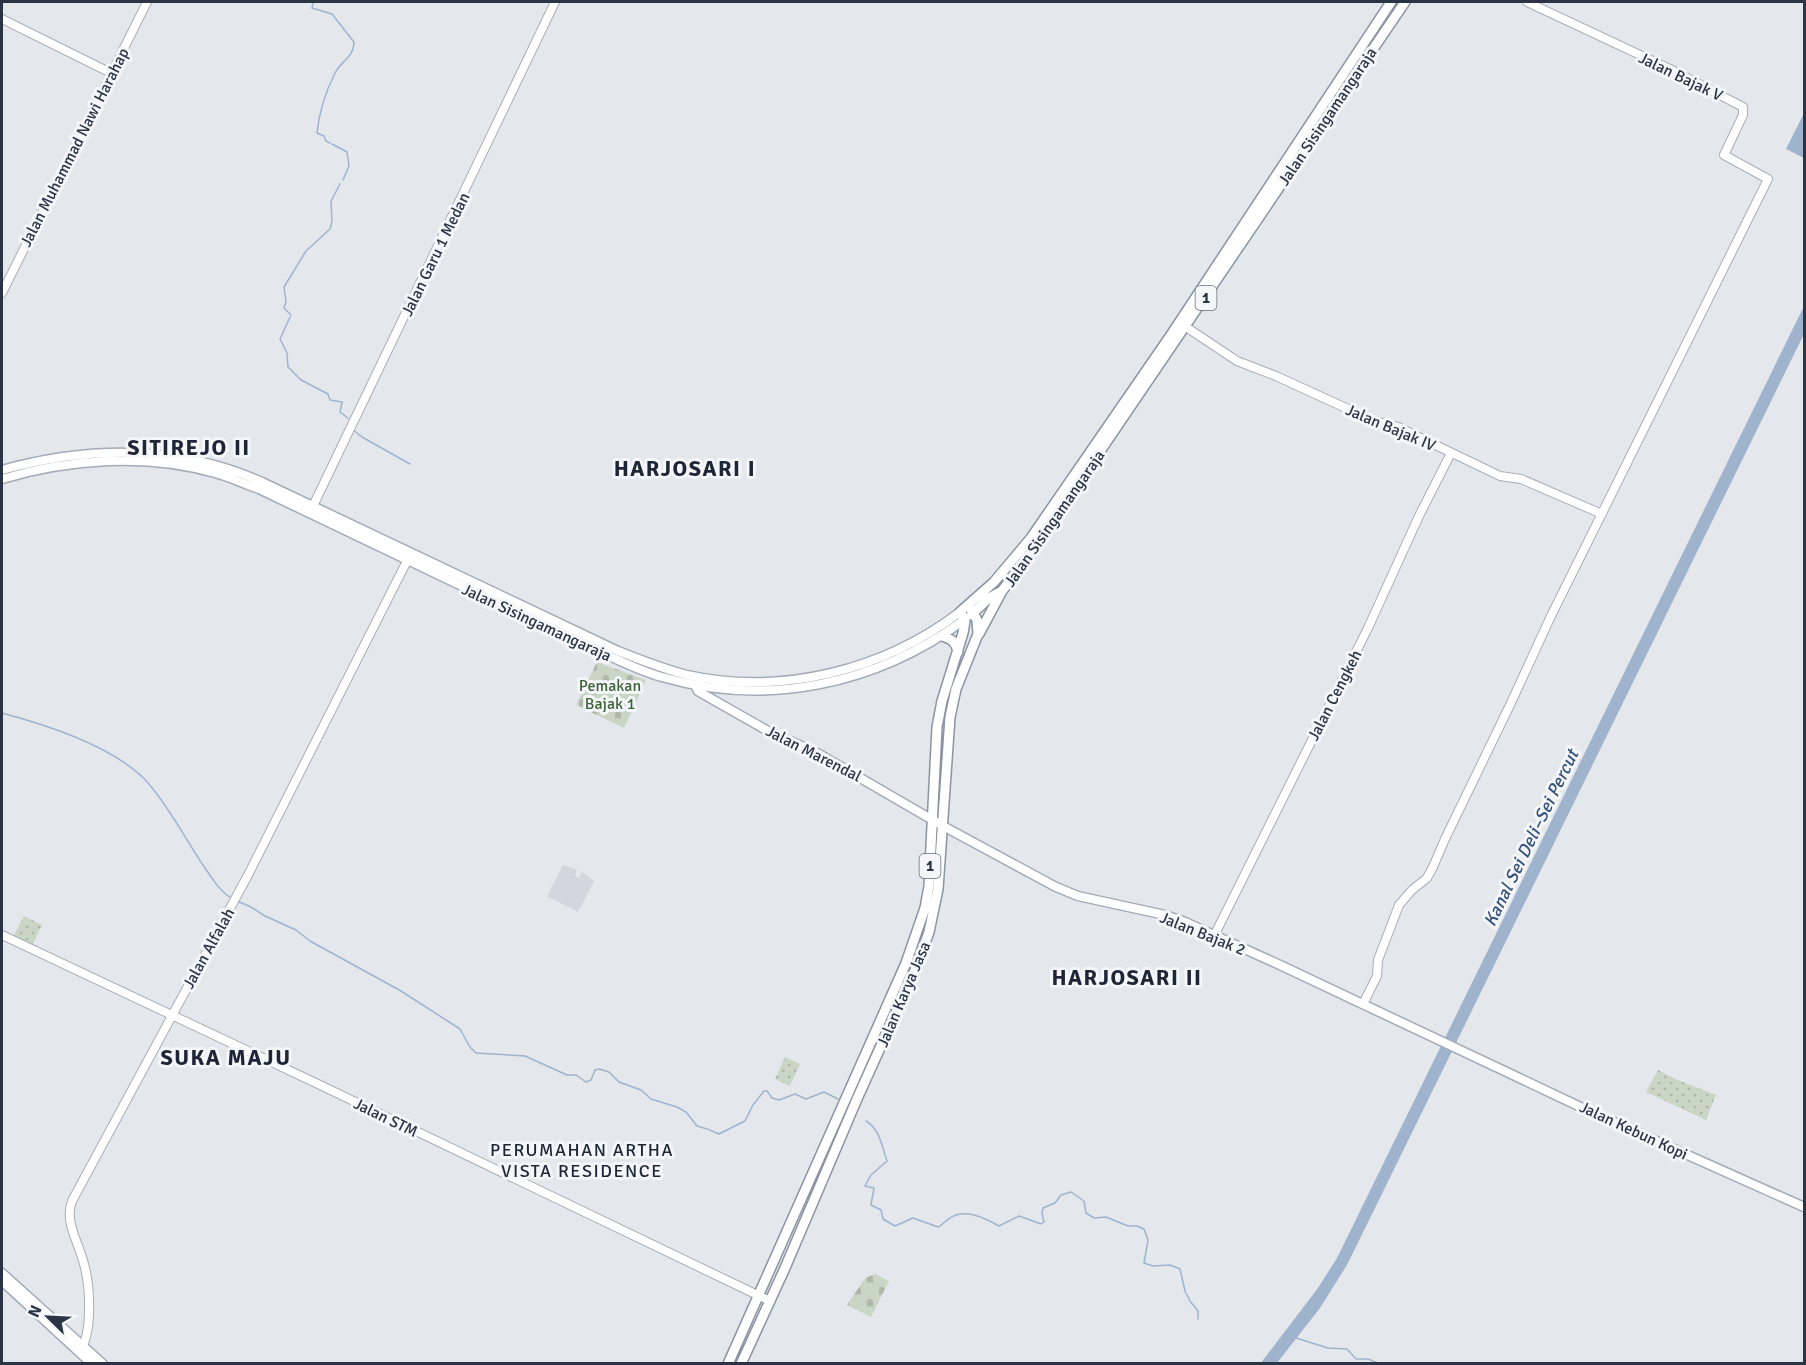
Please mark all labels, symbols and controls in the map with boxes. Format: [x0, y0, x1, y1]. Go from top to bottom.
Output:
street label: Jalan Sisingamangaraja [1274, 44, 1382, 189]
street label: Jalan Muhammad Nawi Harahap [16, 45, 134, 250]
street label: Jalan Bajak V [1635, 48, 1726, 106]
street label: Jalan Garu 1 Medan [397, 189, 474, 319]
road number: 1 [1196, 286, 1216, 310]
street label: Jalan Bajak IV [1343, 400, 1439, 456]
district label: SITIREJO II [127, 434, 251, 461]
street label: Jalan Sisingamangaraja [1000, 446, 1110, 591]
district label: HARJOSARI I [614, 455, 756, 482]
street label: Jalan Sisingamangaraja [459, 580, 614, 666]
street label: Jalan Cengkeh [1303, 647, 1366, 744]
park label: Pemakan Bajak 1 [579, 676, 641, 714]
street label: Jalan Marendal [762, 721, 865, 787]
water label: Kanal Sei Deli–Sei Percut [1479, 744, 1585, 930]
road number: 1 [920, 854, 940, 878]
street label: Jalan Alfalah [179, 905, 239, 992]
street label: Jalan Bajak 2 [1157, 908, 1248, 960]
street label: Jalan Karya Jasa [873, 939, 935, 1050]
district label: HARJOSARI II [1051, 964, 1203, 991]
district label: SUKA MAJU [160, 1044, 292, 1071]
street label: Jalan STM [350, 1094, 421, 1142]
street label: Jalan Kebun Kopi [1576, 1097, 1691, 1165]
district label: PERUMAHAN ARTHA VISTA RESIDENCE [490, 1139, 674, 1182]
north arrow [18, 1287, 78, 1347]
text: N [24, 1302, 47, 1320]

